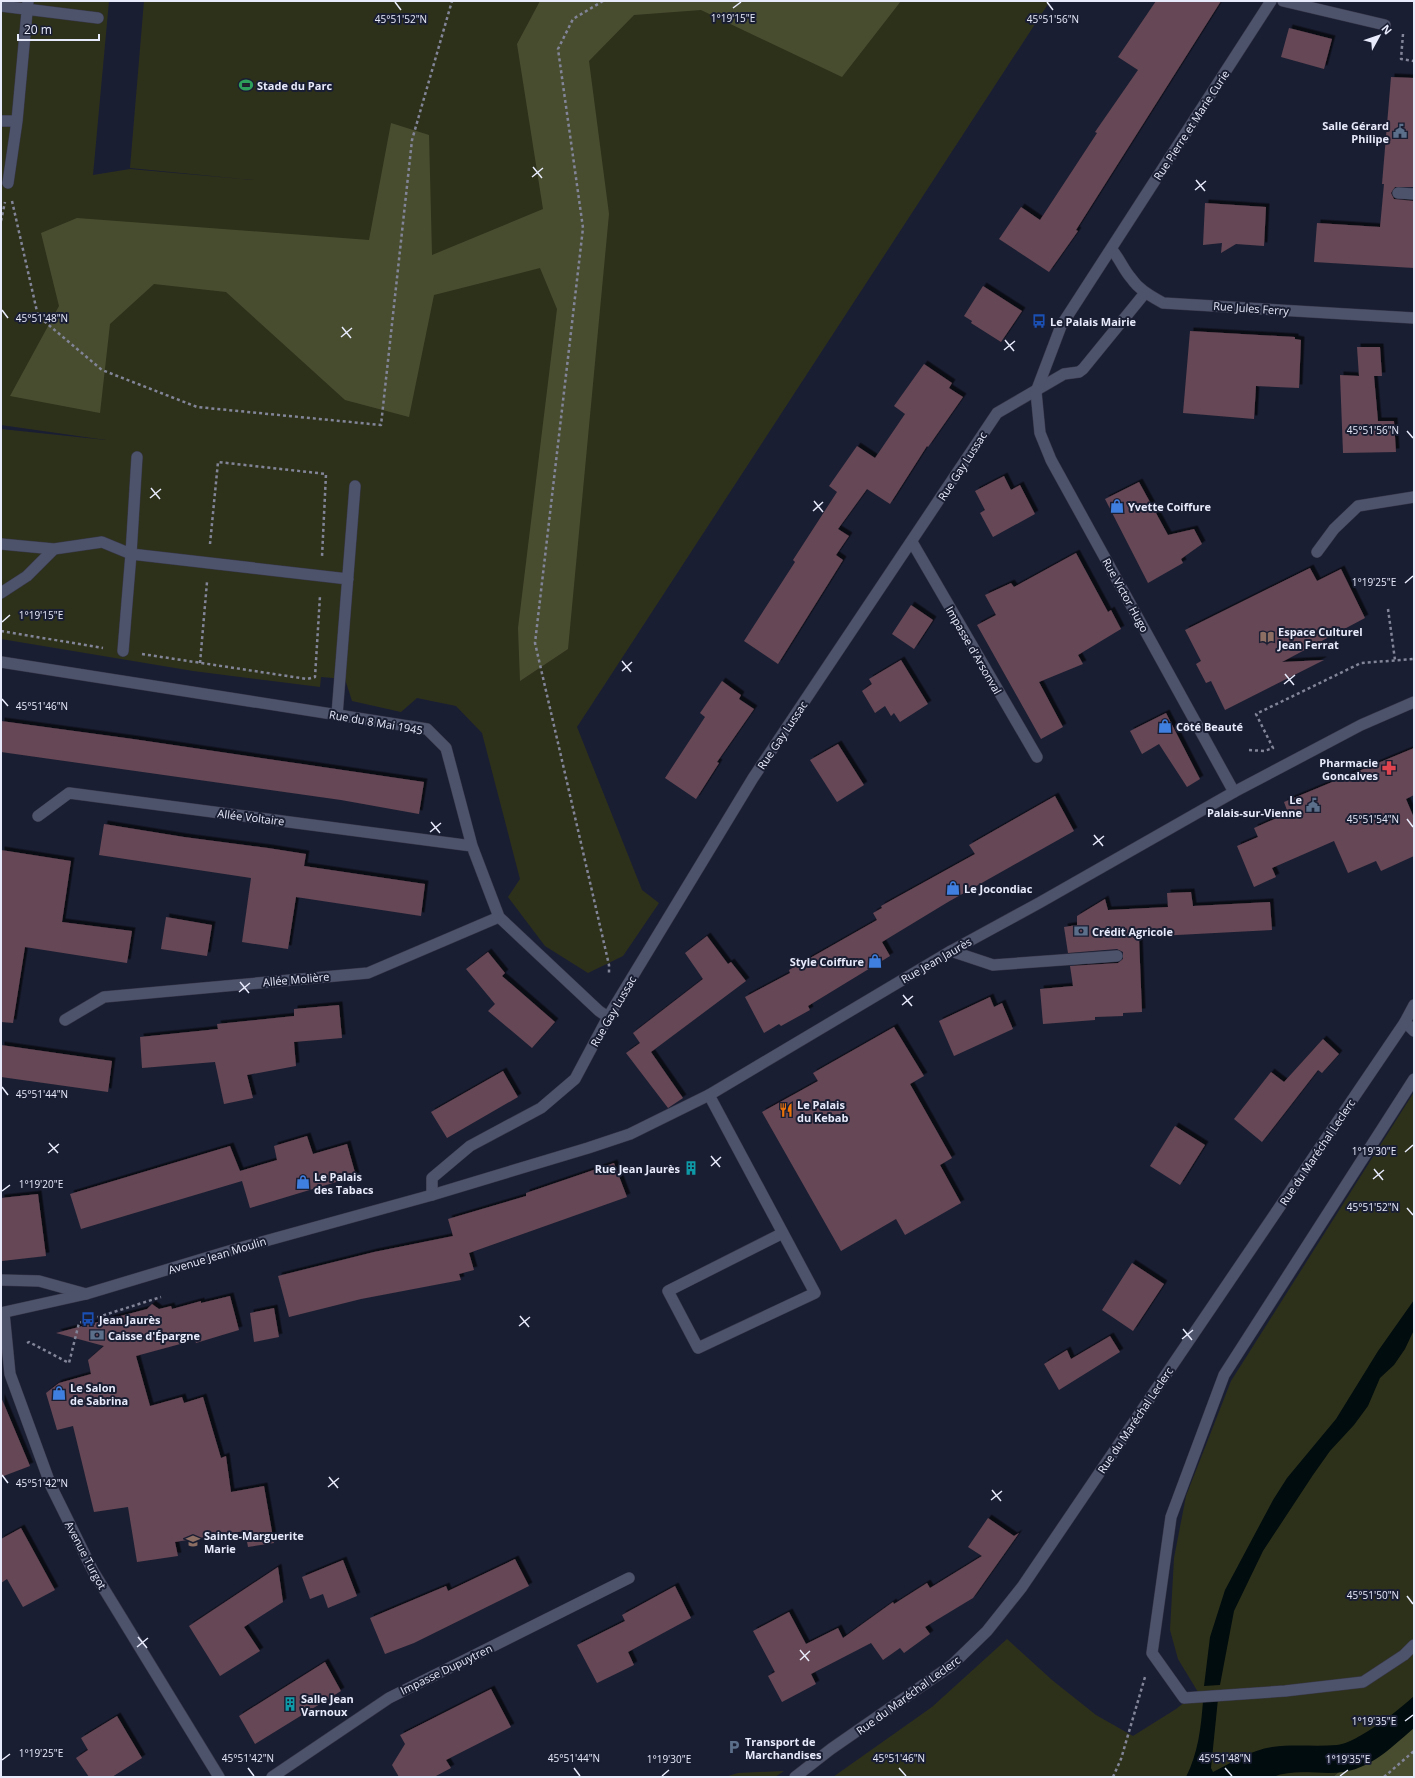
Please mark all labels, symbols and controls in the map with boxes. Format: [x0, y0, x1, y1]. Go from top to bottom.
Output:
text: 1°19'15"E [711, 11, 755, 25]
text: 45°51'52"N [375, 12, 427, 26]
text: 45°51'56"N [1027, 12, 1079, 26]
scale bar [18, 16, 99, 42]
north arrow [1359, 16, 1399, 56]
text: 20 m [24, 21, 52, 38]
text: N [1378, 21, 1396, 38]
street label: Rue Pierre et Marie Curie [1150, 67, 1232, 183]
sports icon: Stade du Parc [238, 77, 254, 93]
place label: Stade du Parc [257, 78, 332, 93]
place label: Salle Gérard Philipe [1322, 118, 1389, 146]
public building icon: Salle Gérard Philipe [1392, 123, 1408, 139]
street label: Rue Jules Ferry [1213, 298, 1290, 318]
text: 45°51'48"N [16, 311, 68, 325]
bus stop icon: Le Palais Mairie [1031, 313, 1047, 329]
place label: Le Palais Mairie [1050, 314, 1137, 329]
text: 45°51'56"N [1347, 423, 1399, 437]
street label: Rue Gay Lussac [934, 429, 990, 503]
shop icon: Yvette Coiffure [1109, 498, 1125, 514]
place label: Yvette Coiffure [1128, 499, 1211, 514]
street label: Rue Victor Hugo [1099, 555, 1153, 635]
text: 1°19'25"E [1352, 575, 1396, 589]
street label: Impasse d'Arsonval [943, 603, 1005, 697]
text: 1°19'15"E [19, 608, 63, 622]
place label: Espace Culturel Jean Ferrat [1277, 624, 1363, 652]
library icon: Espace Culturel Jean Ferrat [1259, 629, 1275, 645]
street label: Rue Gay Lussac [754, 698, 810, 772]
text: 45°51'46"N [16, 699, 68, 713]
street label: Rue du 8 Mai 1945 [328, 706, 424, 738]
shop icon: Côté Beauté [1157, 718, 1173, 734]
place label: Côté Beauté [1176, 719, 1243, 734]
place label: Pharmacie Goncalves [1319, 755, 1379, 783]
pharmacy icon: Pharmacie Goncalves [1381, 760, 1397, 776]
place label: Le Palais-sur-Vienne [1207, 792, 1302, 820]
public building icon: Le Palais-sur-Vienne [1305, 797, 1321, 813]
street label: Allée Voltaire [217, 805, 285, 829]
text: 45°51'54"N [1347, 812, 1399, 826]
shop icon: Le Jocondiac [945, 880, 961, 896]
place label: Le Jocondiac [964, 881, 1033, 896]
bank icon: Crédit Agricole [1073, 923, 1089, 939]
place label: Crédit Agricole [1092, 924, 1173, 939]
street label: Rue Jean Jaurès [898, 934, 974, 986]
shop icon: Style Coiffure [867, 953, 883, 969]
place label: Style Coiffure [790, 954, 865, 969]
street label: Allée Molière [262, 969, 330, 989]
street label: Rue Gay Lussac [587, 973, 639, 1049]
text: 45°51'44"N [16, 1087, 68, 1101]
street label: Rue du Maréchal Leclerc [1276, 1096, 1358, 1208]
place label: Le Palais du Kebab [797, 1097, 848, 1125]
restaurant icon: Le Palais du Kebab [778, 1102, 794, 1118]
text: 1°19'30"E [1352, 1144, 1396, 1158]
building icon: Rue Jean Jaurès [683, 1160, 699, 1176]
place label: Rue Jean Jaurès [595, 1161, 681, 1176]
place label: Le Palais des Tabacs [314, 1169, 374, 1197]
shop icon: Le Palais des Tabacs [295, 1174, 311, 1190]
text: 1°19'20"E [19, 1177, 63, 1191]
text: 45°51'52"N [1347, 1200, 1399, 1214]
street label: Avenue Jean Moulin [166, 1233, 268, 1277]
bus stop icon: Jean Jaurès [80, 1311, 96, 1327]
place label: Jean Jaurès [98, 1312, 161, 1327]
bank icon: Caisse d'Épargne [89, 1327, 105, 1343]
place label: Caisse d'Épargne [108, 1328, 200, 1343]
street label: Rue du Maréchal Leclerc [1094, 1364, 1176, 1476]
place label: Le Salon de Sabrina [70, 1380, 128, 1408]
shop icon: Le Salon de Sabrina [51, 1385, 67, 1401]
text: 45°51'42"N [16, 1476, 68, 1490]
street label: Avenue Turgot [62, 1518, 110, 1592]
place label: Sainte-Marguerite Marie [204, 1528, 304, 1556]
school or university icon: Sainte-Marguerite Marie [185, 1533, 201, 1549]
text: 45°51'50"N [1347, 1588, 1399, 1602]
street label: Impasse Dupuytren [397, 1640, 495, 1698]
street label: Rue du Maréchal Leclerc [853, 1652, 963, 1738]
place label: Salle Jean Varnoux [301, 1691, 354, 1719]
building icon: Salle Jean Varnoux [282, 1696, 298, 1712]
text: 1°19'35"E [1352, 1714, 1396, 1728]
place label: Transport de Marchandises [745, 1734, 822, 1762]
parking icon: Transport de Marchandises [726, 1739, 742, 1755]
text: 1°19'25"E [19, 1746, 63, 1760]
text: 45°51'42"N [222, 1751, 274, 1765]
text: 45°51'44"N [548, 1751, 600, 1765]
text: 45°51'46"N [873, 1751, 925, 1765]
text: 45°51'48"N [1199, 1751, 1251, 1765]
text: 1°19'30"E [647, 1752, 691, 1766]
text: 1°19'35"E [1326, 1752, 1370, 1766]

